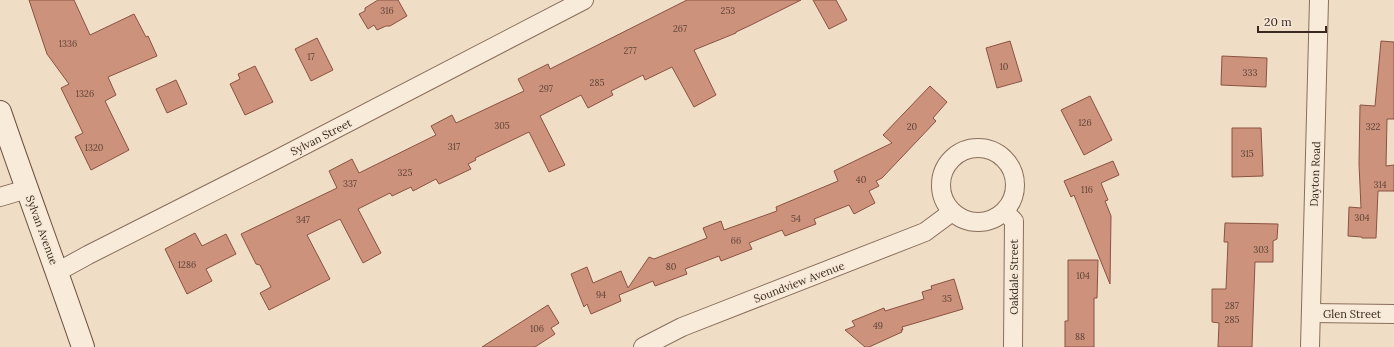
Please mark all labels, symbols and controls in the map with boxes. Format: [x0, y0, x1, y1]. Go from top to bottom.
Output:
house number: 316 [380, 5, 394, 16]
house number: 253 [721, 5, 735, 16]
scale bar [1258, 8, 1326, 34]
text: 20 m [1264, 14, 1292, 29]
house number: 267 [673, 23, 687, 34]
house number: 1336 [59, 38, 77, 49]
house number: 277 [623, 45, 637, 56]
house number: 17 [307, 51, 315, 62]
house number: 10 [1000, 61, 1009, 72]
house number: 333 [1242, 67, 1258, 78]
house number: 285 [590, 77, 604, 88]
house number: 297 [539, 83, 553, 94]
house number: 1326 [76, 88, 94, 99]
street label: Sylvan Street [288, 115, 355, 158]
house number: 126 [1078, 117, 1092, 128]
house number: 305 [494, 120, 510, 131]
house number: 20 [907, 121, 918, 132]
house number: 322 [1366, 121, 1381, 132]
house number: 317 [448, 141, 460, 152]
street label: Dayton Road [1307, 141, 1323, 207]
house number: 1320 [85, 142, 104, 153]
house number: 315 [1240, 148, 1254, 159]
house number: 325 [398, 167, 412, 178]
house number: 40 [856, 174, 867, 185]
house number: 337 [343, 178, 357, 189]
house number: 314 [1373, 179, 1387, 190]
house number: 116 [1081, 184, 1093, 195]
street label: Sylvan Avenue [23, 193, 61, 267]
house number: 304 [1354, 212, 1370, 223]
house number: 54 [791, 213, 801, 224]
house number: 347 [296, 214, 310, 225]
house number: 66 [731, 235, 741, 246]
street label: Oakdale Street [1007, 238, 1021, 315]
house number: 303 [1253, 244, 1269, 255]
street label: Soundview Avenue [752, 258, 846, 306]
house number: 1286 [178, 259, 196, 270]
house number: 80 [666, 261, 677, 272]
house number: 104 [1076, 270, 1090, 281]
house number: 94 [596, 289, 606, 300]
house number: 35 [942, 293, 952, 304]
house number: 287 [1225, 300, 1239, 311]
street label: Glen Street [1323, 307, 1382, 321]
house number: 285 [1225, 314, 1239, 325]
house number: 49 [873, 320, 883, 331]
house number: 106 [530, 323, 544, 334]
house number: 88 [1075, 331, 1085, 342]

